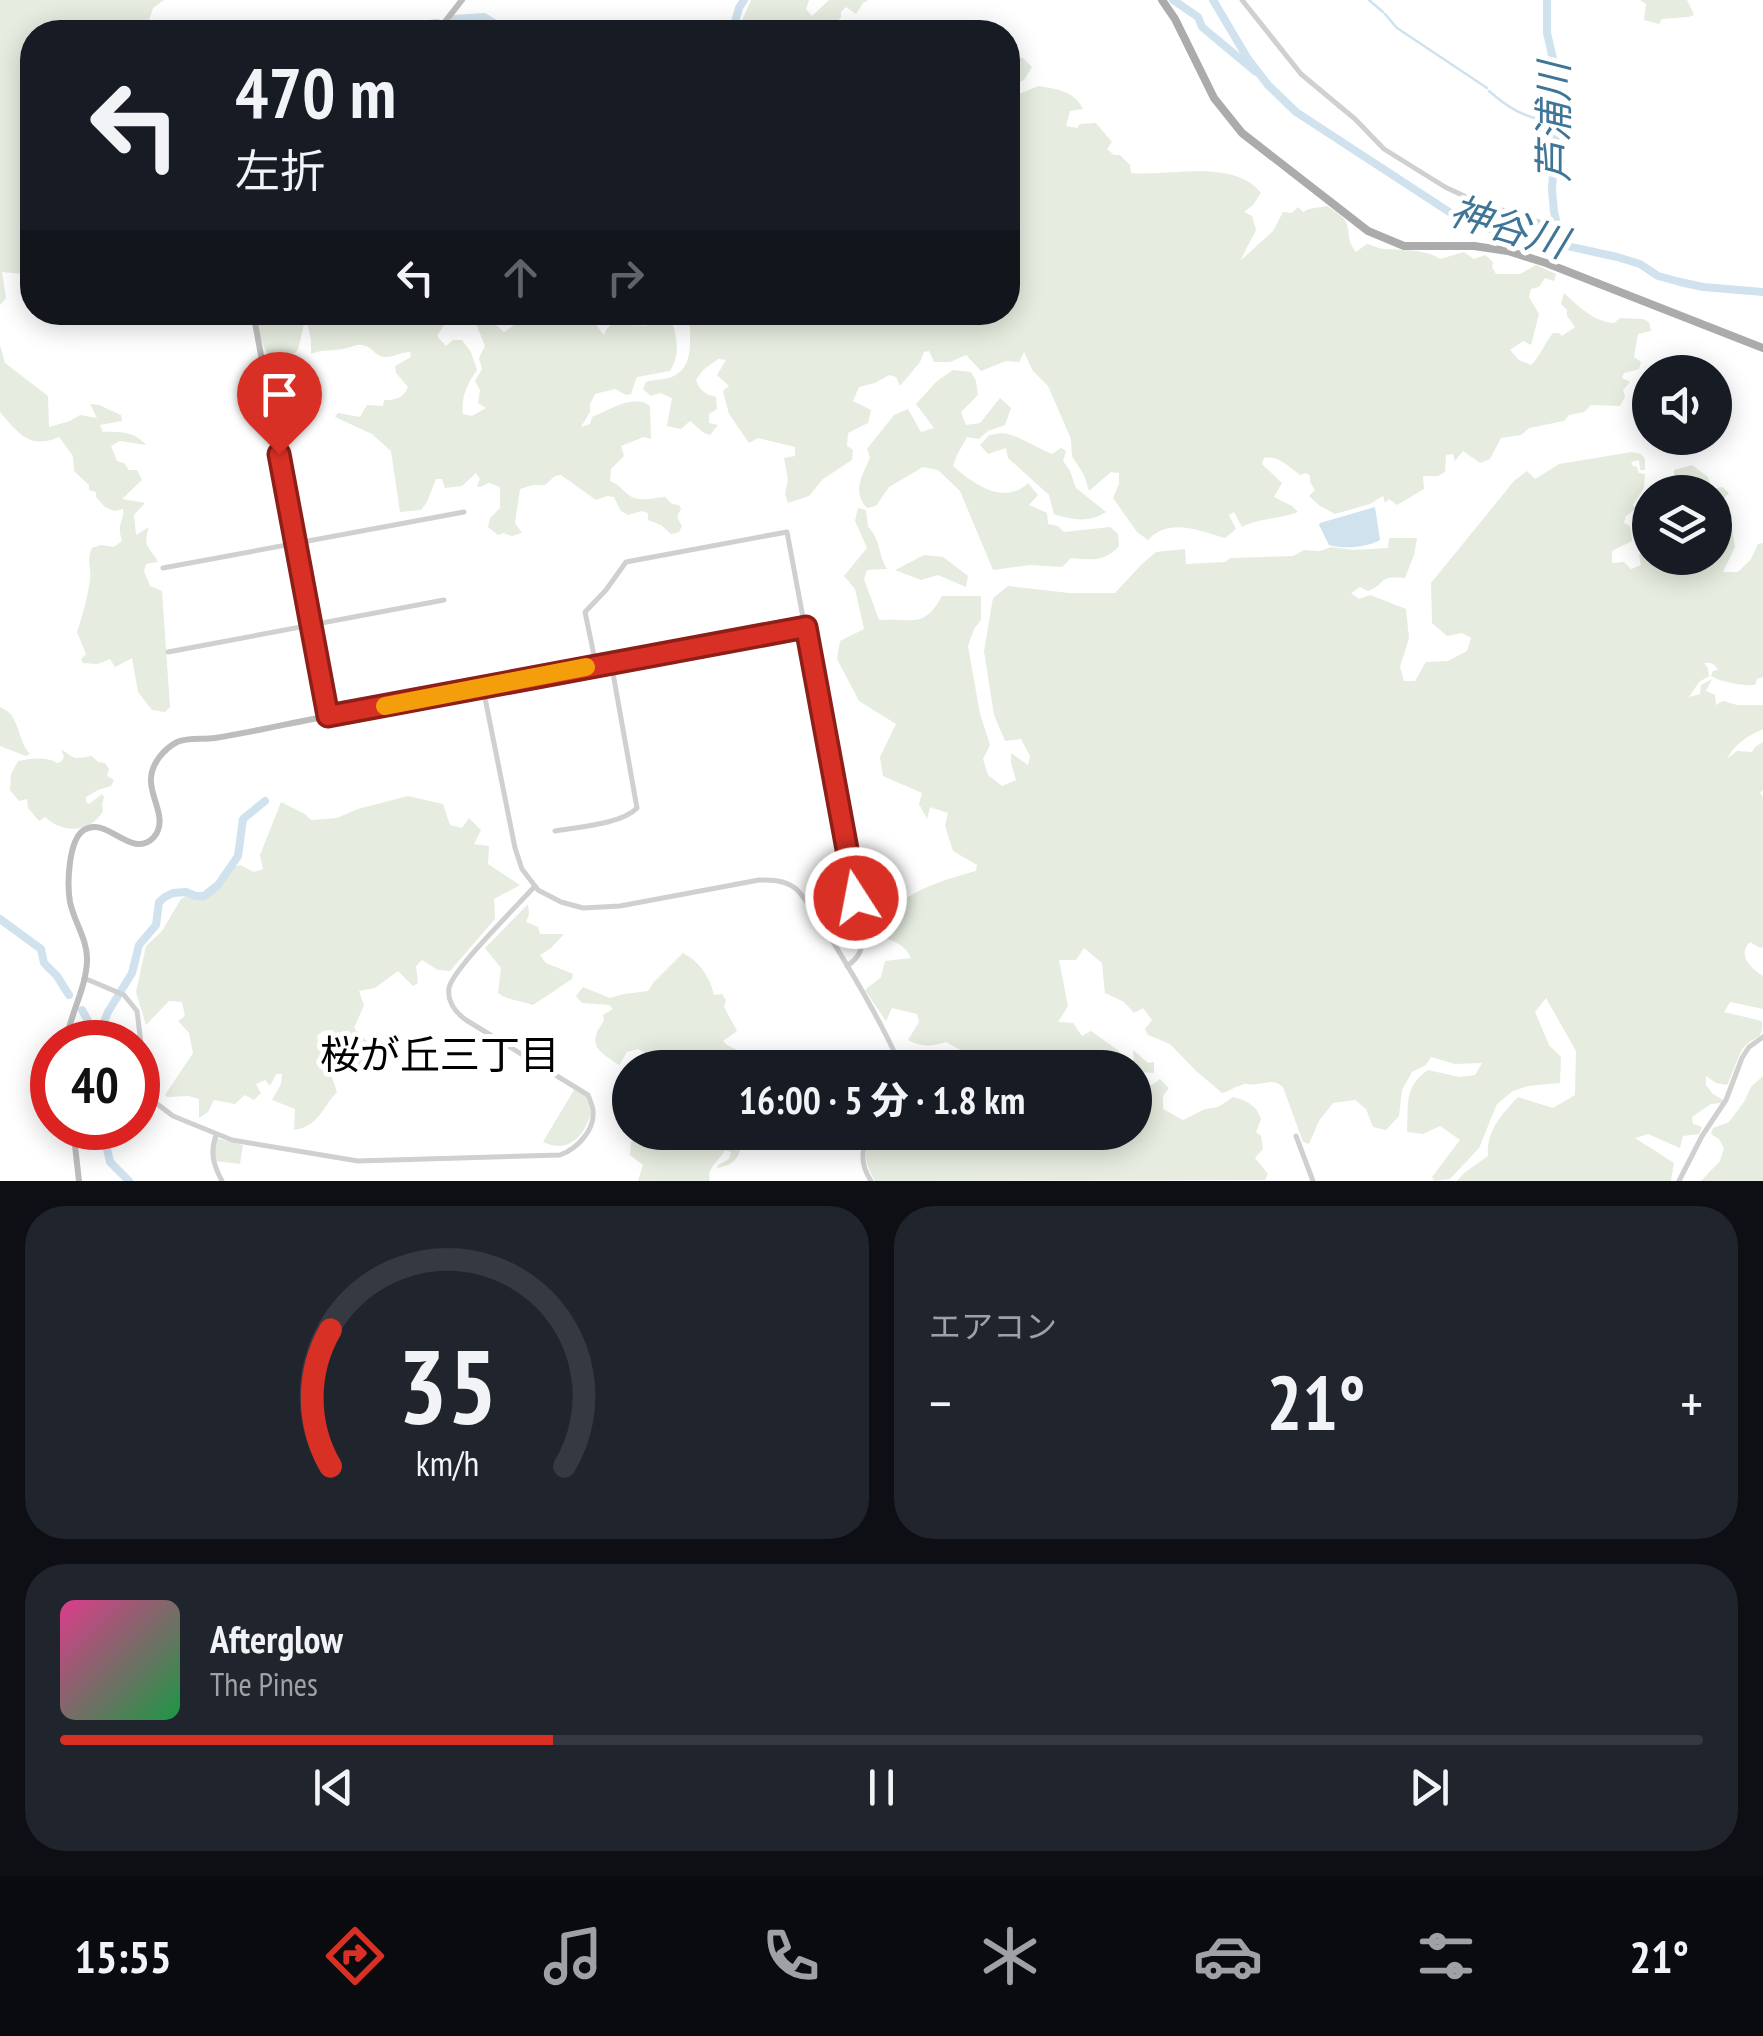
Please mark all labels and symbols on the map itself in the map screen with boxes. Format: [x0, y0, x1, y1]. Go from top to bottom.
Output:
water label: 芦浦川 [1527, 58, 1579, 182]
water label: 神谷川 [1444, 184, 1578, 270]
pin [237, 352, 322, 455]
position arrow [804, 846, 908, 950]
speed limit sign: 40 [30, 1020, 160, 1150]
district label: 桜が丘三丁目 [320, 1028, 560, 1080]

